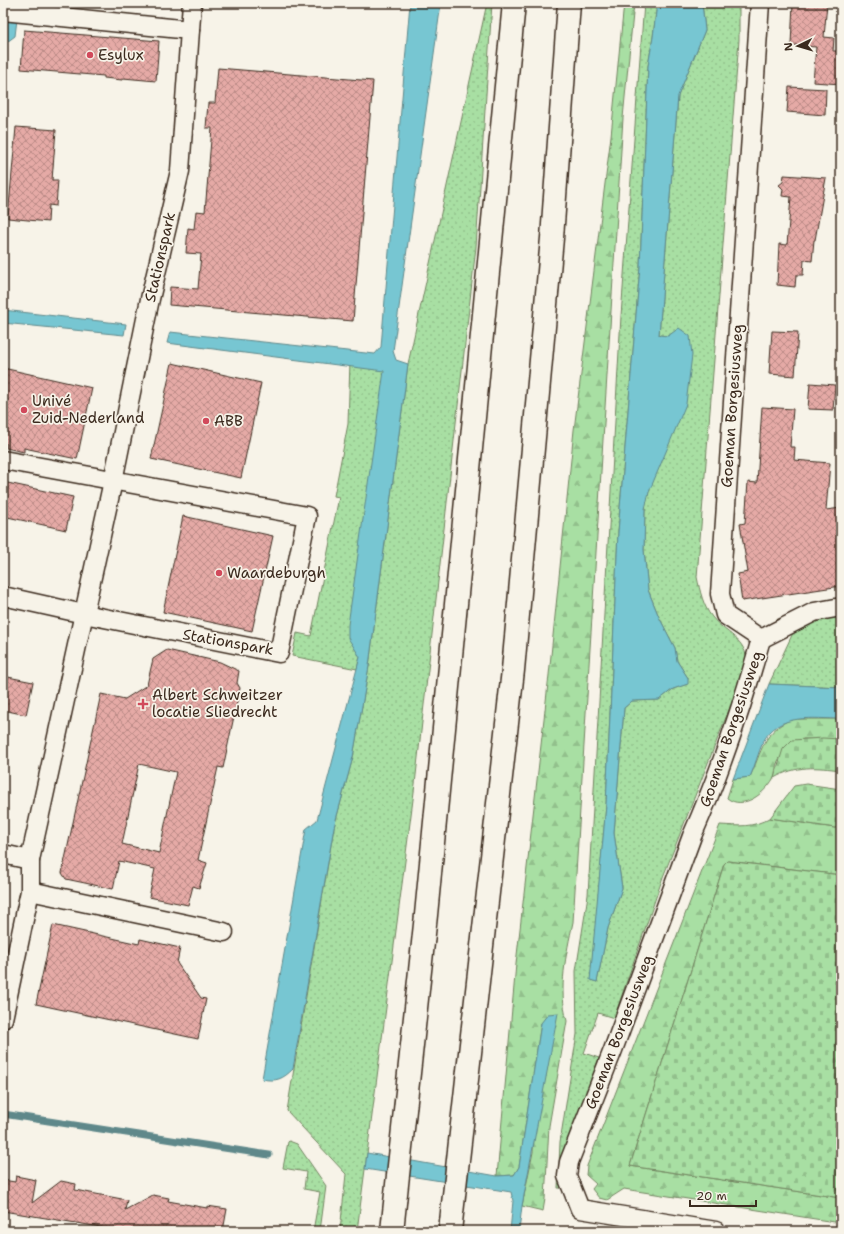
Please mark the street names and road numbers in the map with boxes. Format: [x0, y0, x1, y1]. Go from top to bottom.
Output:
street label: Stationspark [140, 210, 180, 304]
street label: Goeman Borgesiusweg [716, 324, 748, 488]
street label: Stationspark [181, 624, 275, 660]
street label: Goeman Borgesiusweg [695, 648, 767, 810]
street label: Goeman Borgesiusweg [580, 952, 658, 1112]

